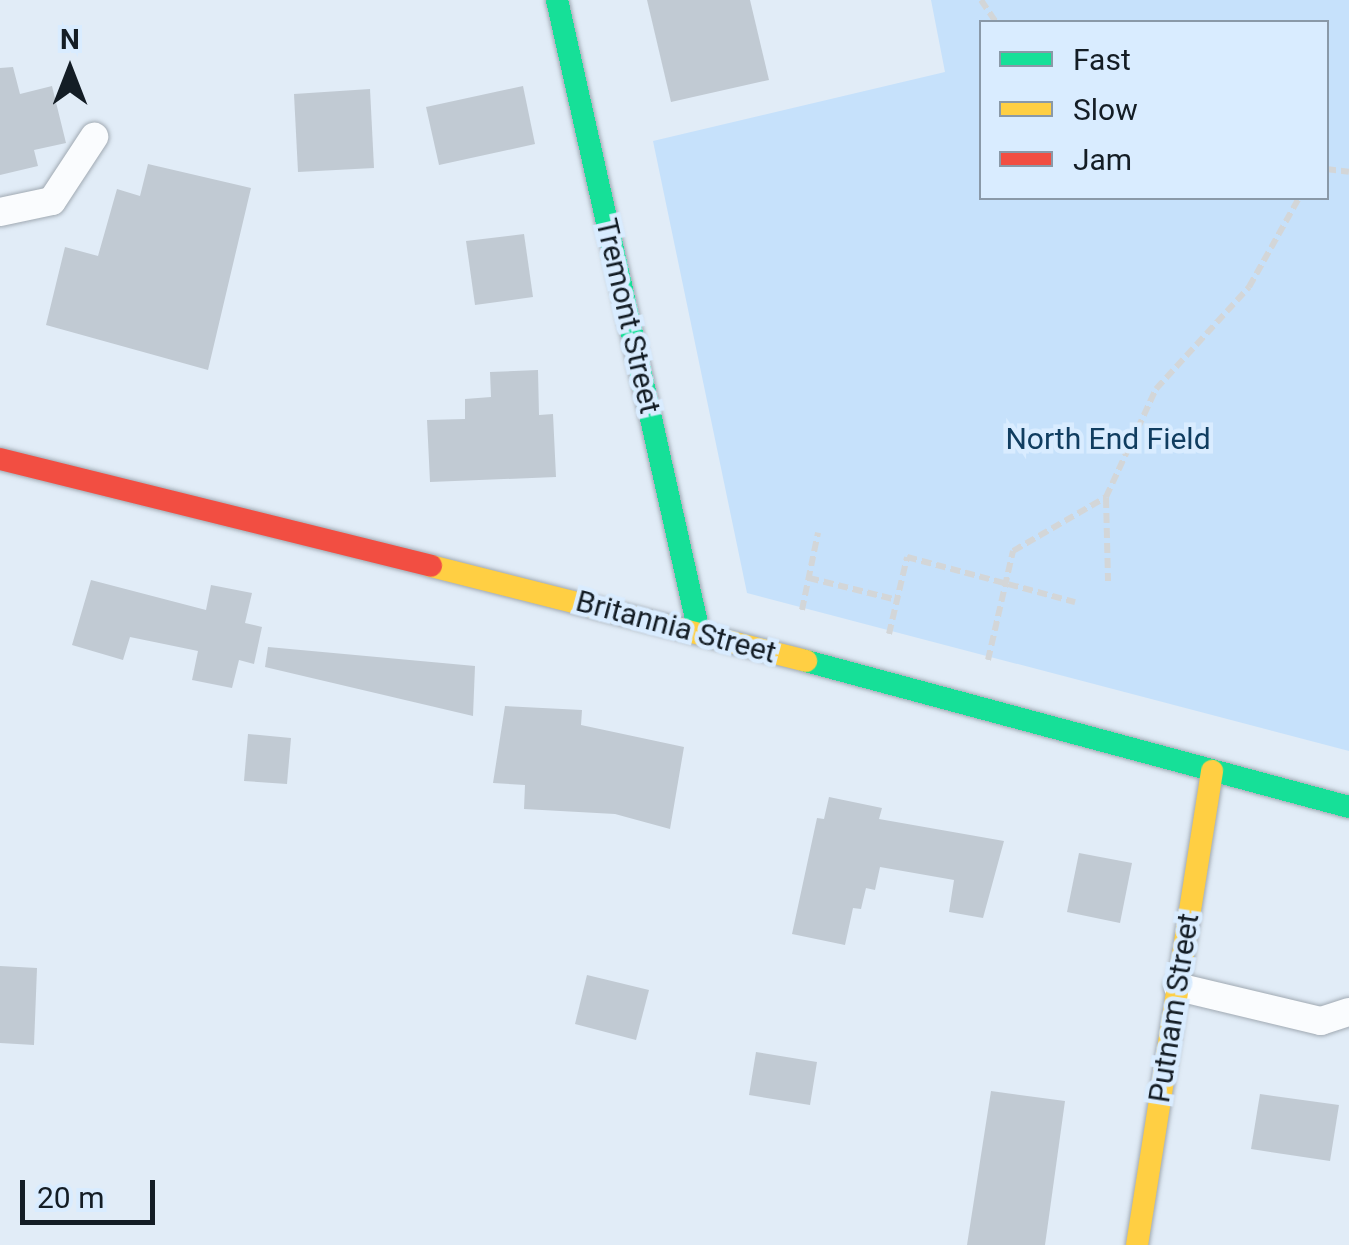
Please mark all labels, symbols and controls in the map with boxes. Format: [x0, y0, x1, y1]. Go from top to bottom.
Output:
north arrow [20, 20, 120, 120]
legend [979, 20, 1329, 200]
text: N [60, 23, 80, 56]
text: Fast [1073, 42, 1131, 77]
text: Slow [1073, 92, 1138, 127]
text: Jam [1073, 142, 1132, 177]
street label: Tremont Street [588, 215, 668, 417]
park label: North End Field [1005, 421, 1211, 457]
street label: Britannia Street [572, 583, 780, 671]
street label: Putnam Street [1141, 911, 1207, 1105]
scale bar [25, 1160, 160, 1222]
text: 20 m [37, 1180, 104, 1215]

